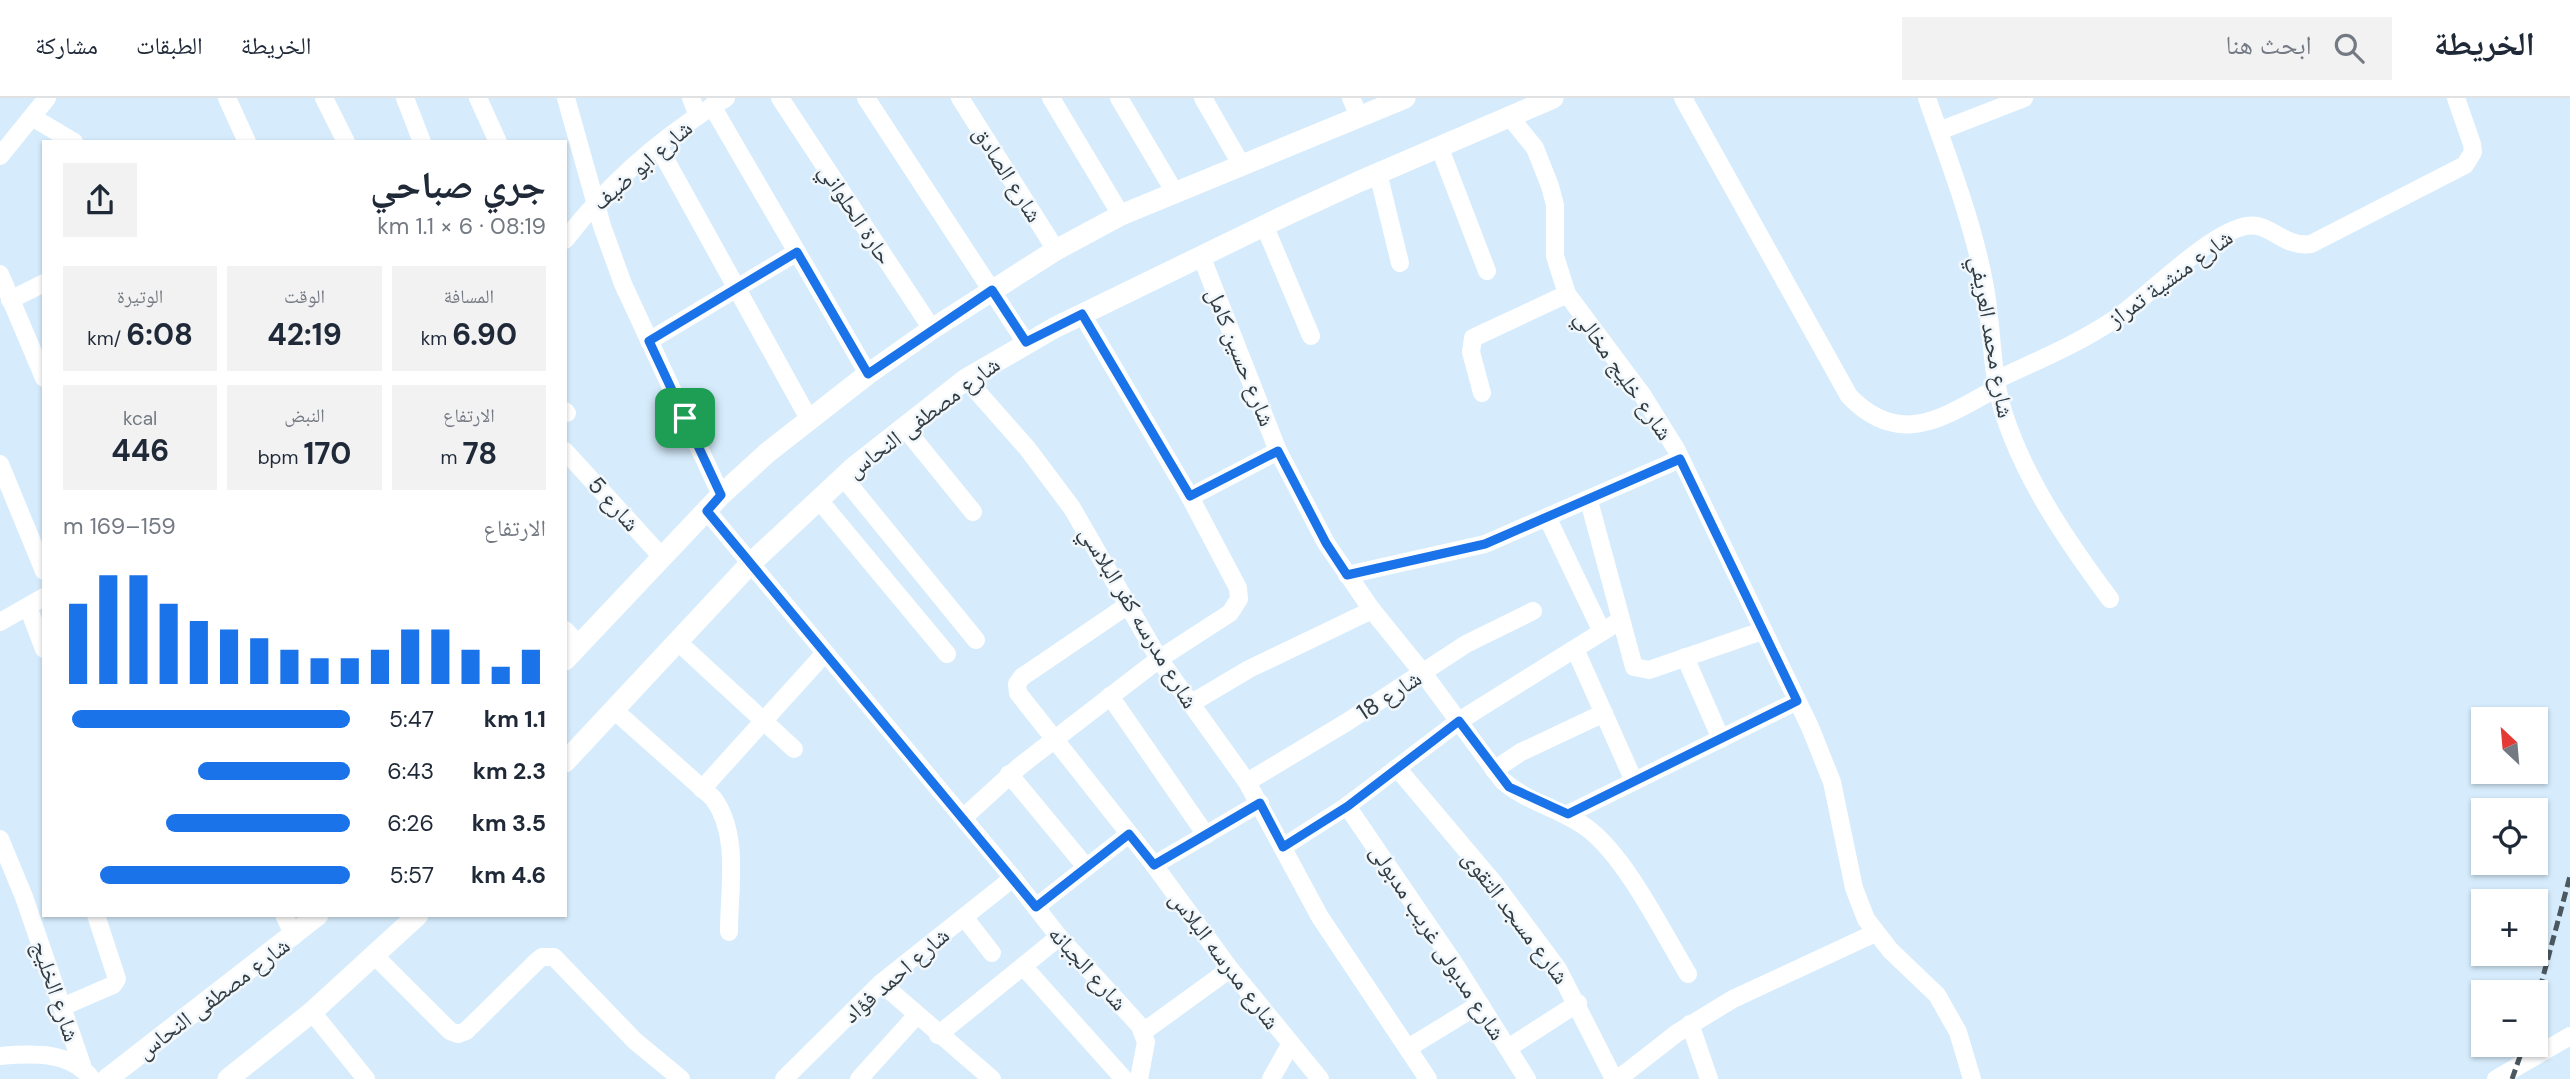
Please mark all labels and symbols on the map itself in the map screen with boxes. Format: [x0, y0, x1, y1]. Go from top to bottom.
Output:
street label: شارع ابو ضيف [585, 113, 699, 217]
street label: شارع الصادق [967, 120, 1049, 228]
street label: حارة الحلواني [809, 158, 900, 272]
street label: شارع منشية تمراز [2100, 222, 2239, 334]
street label: شارع محمد العريفي [1959, 254, 2021, 421]
street label: شارع حسين كامل [1200, 283, 1282, 431]
street label: شارع خليج مخالي [1565, 304, 1680, 448]
street label: شارع مصطفى النحاس [840, 349, 1006, 485]
pin [655, 388, 715, 448]
street label: شارع 5 [581, 470, 647, 538]
street label: شارع مدرسه كفر البلاسي [1069, 520, 1205, 716]
street label: شارع 18 [1351, 663, 1427, 727]
north arrow [2471, 707, 2548, 784]
street label: شارع مدبولى غريب مدبولى [1363, 838, 1513, 1046]
street label: شارع مسجد التقوى [1456, 844, 1576, 990]
street label: شارع مدرسه البلاس [1163, 885, 1287, 1035]
street label: شارع الجبانه [1042, 919, 1134, 1017]
street label: شارع احمد فؤاد [836, 920, 956, 1030]
street label: شارع مصطفى النحاس [130, 930, 296, 1066]
street label: شارع الخليج [25, 937, 87, 1045]

